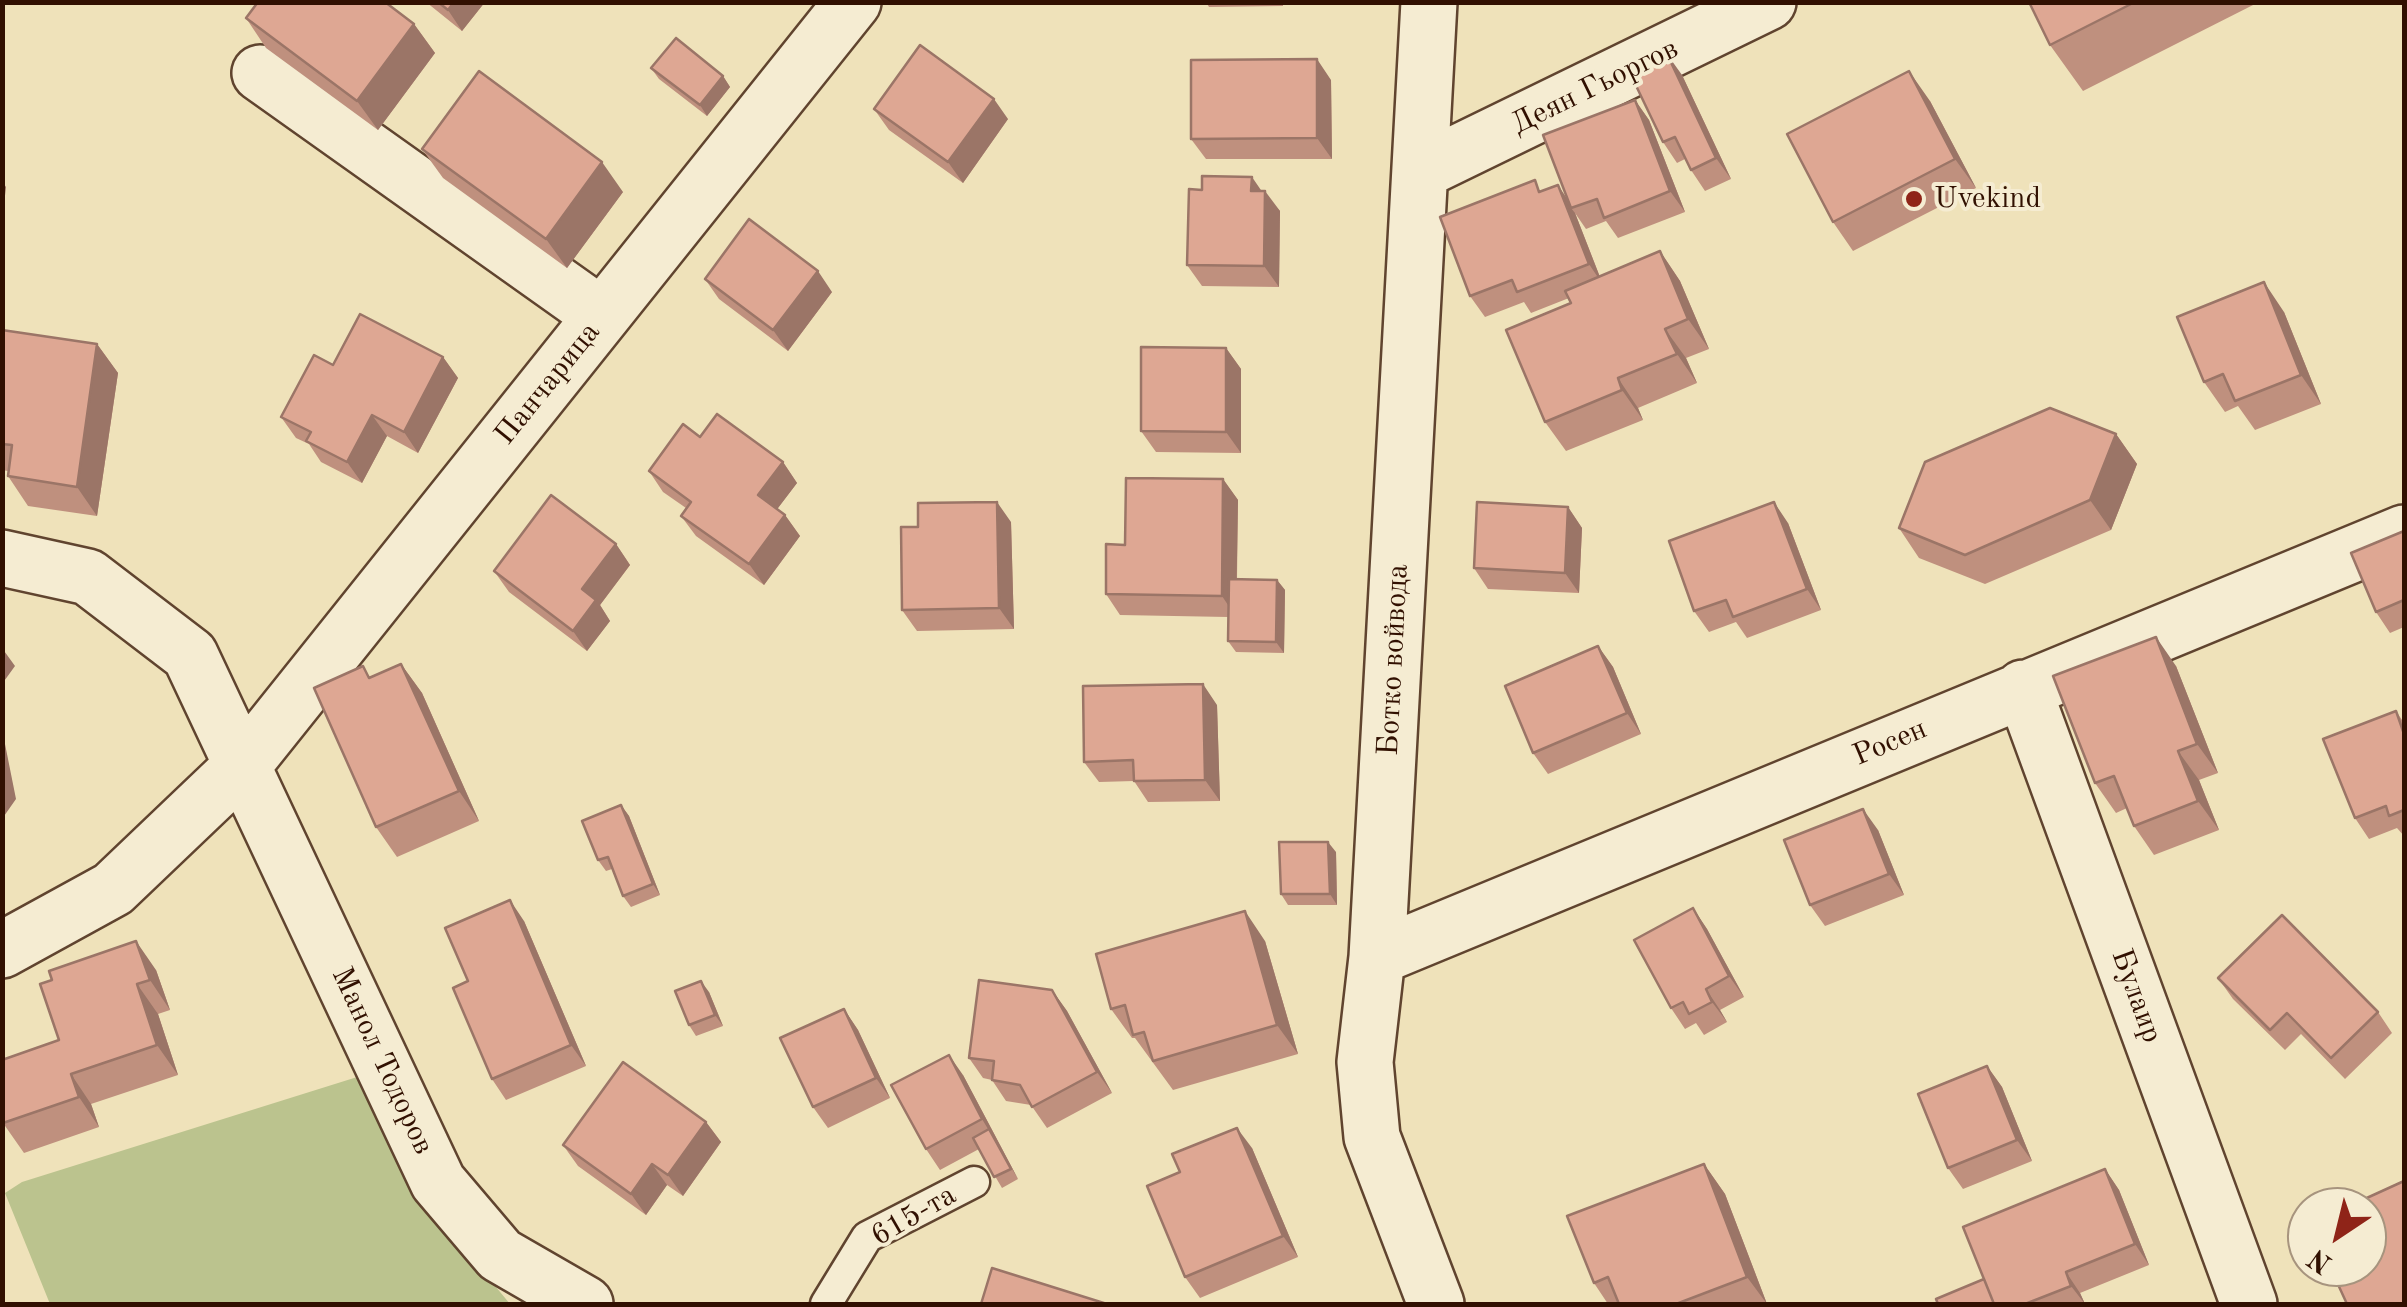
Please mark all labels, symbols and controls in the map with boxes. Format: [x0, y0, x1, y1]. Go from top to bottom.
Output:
street label: Деян Гьоргов [1506, 31, 1684, 143]
place label: Uvekind [1934, 181, 2041, 217]
marker: Uvekind [1903, 188, 1925, 210]
street label: Панчарица [488, 315, 608, 453]
street label: Ботко войвода [1371, 563, 1417, 757]
street label: Росен [1848, 711, 1932, 775]
street label: Булаир [2102, 944, 2170, 1048]
street label: Манол Тодоров [323, 962, 441, 1160]
street label: 615-та [865, 1177, 963, 1255]
north arrow [2287, 1187, 2387, 1287]
text: N [2304, 1242, 2338, 1278]

